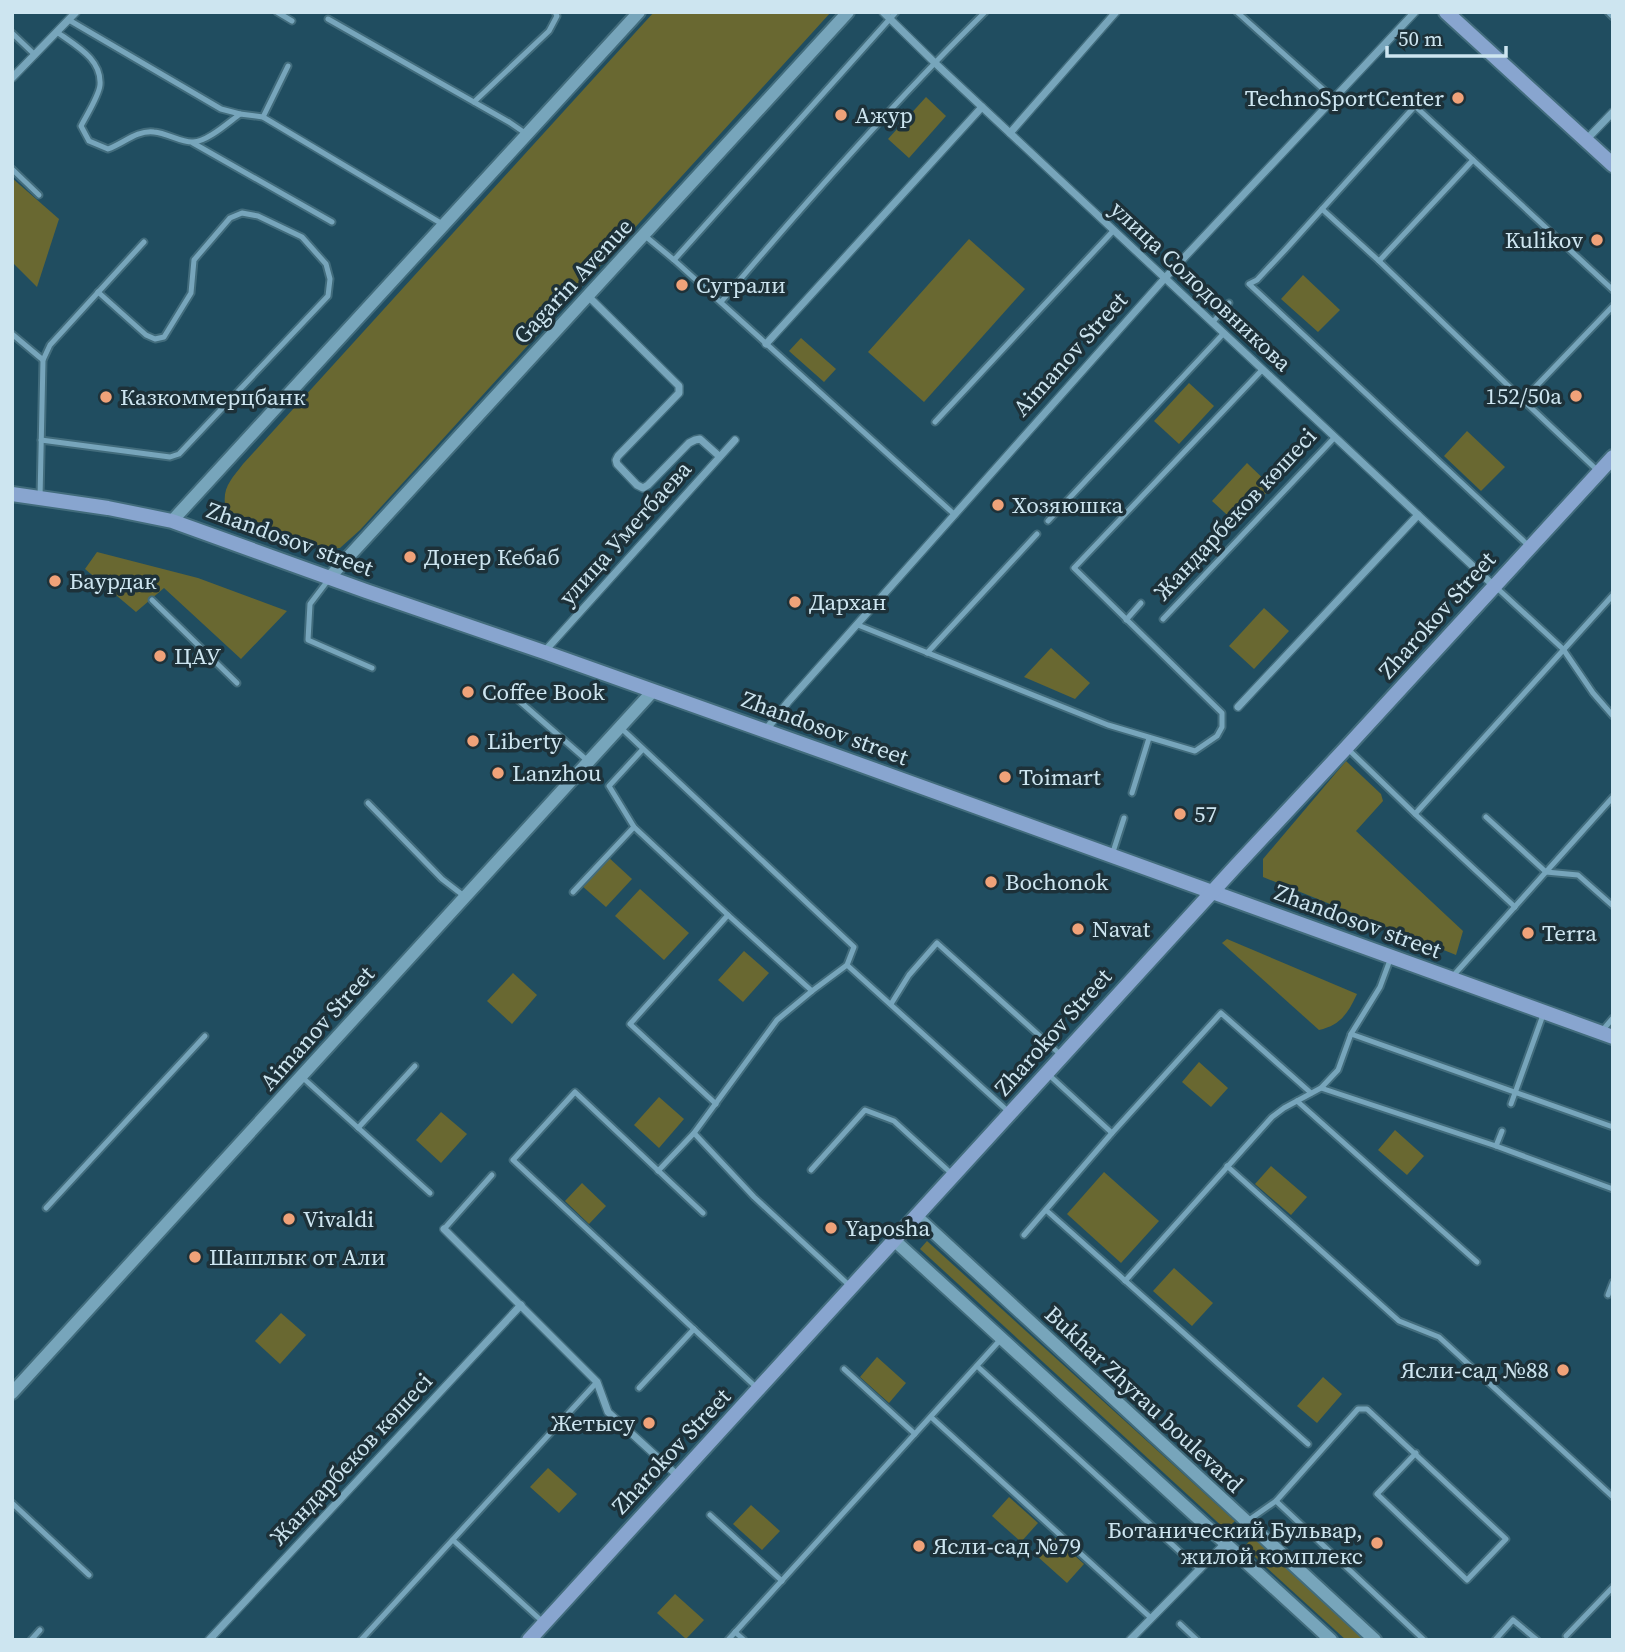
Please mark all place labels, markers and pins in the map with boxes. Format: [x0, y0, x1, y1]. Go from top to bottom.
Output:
place label: TechnoSportCenter [1245, 82, 1444, 114]
marker: TechnoSportCenter [1450, 90, 1466, 106]
place label: Ажур [855, 99, 913, 131]
marker: Ажур [833, 107, 849, 123]
place label: Kulikov [1505, 224, 1583, 256]
marker: Kulikov [1589, 232, 1605, 248]
place label: Суграли [696, 269, 786, 301]
marker: Суграли [674, 277, 690, 293]
place label: 152/50a [1485, 380, 1562, 412]
place label: Казкоммерцбанк [120, 381, 306, 413]
marker: 152/50a [1568, 388, 1584, 404]
marker: Казкоммерцбанк [98, 389, 114, 405]
place label: Хозяюшка [1012, 489, 1123, 521]
marker: Хозяюшка [990, 497, 1006, 513]
place label: Донер Кебаб [424, 541, 560, 573]
marker: Донер Кебаб [402, 549, 418, 565]
place label: Баурдак [69, 565, 157, 597]
marker: Баурдак [47, 573, 63, 589]
place label: Дархан [809, 586, 887, 618]
marker: Дархан [787, 594, 803, 610]
place label: ЦАУ [174, 640, 222, 672]
marker: ЦАУ [152, 648, 168, 664]
place label: Coffee Book [482, 676, 605, 708]
marker: Coffee Book [460, 684, 476, 700]
place label: Liberty [487, 725, 562, 757]
marker: Liberty [465, 733, 481, 749]
place label: Lanzhou [512, 757, 601, 789]
place label: Toimart [1019, 761, 1101, 793]
marker: Lanzhou [490, 765, 506, 781]
marker: Toimart [997, 769, 1013, 785]
place label: 57 [1194, 798, 1217, 830]
marker: 57 [1172, 806, 1188, 822]
place label: Bochonok [1005, 866, 1109, 898]
marker: Bochonok [983, 874, 999, 890]
place label: Navat [1092, 913, 1151, 945]
place label: Terra [1542, 917, 1597, 949]
marker: Navat [1070, 921, 1086, 937]
marker: Terra [1520, 925, 1536, 941]
place label: Vivaldi [303, 1203, 374, 1235]
marker: Vivaldi [281, 1211, 297, 1227]
place label: Yaposha [845, 1212, 931, 1244]
marker: Yaposha [823, 1220, 839, 1236]
place label: Шашлык от Али [209, 1241, 386, 1273]
marker: Шашлык от Али [187, 1249, 203, 1265]
place label: Ясли-сад №88 [1401, 1354, 1549, 1386]
marker: Ясли-сад №88 [1555, 1362, 1571, 1378]
place label: Жетысу [551, 1407, 635, 1439]
marker: Жетысу [641, 1415, 657, 1431]
place label: Ботанический Бульвар, жилой комплекс [1107, 1514, 1363, 1572]
place label: Ясли-сад №79 [933, 1530, 1081, 1562]
marker: Ботанический Бульвар, жилой комплекс [1369, 1535, 1385, 1551]
marker: Ясли-сад №79 [911, 1538, 927, 1554]

